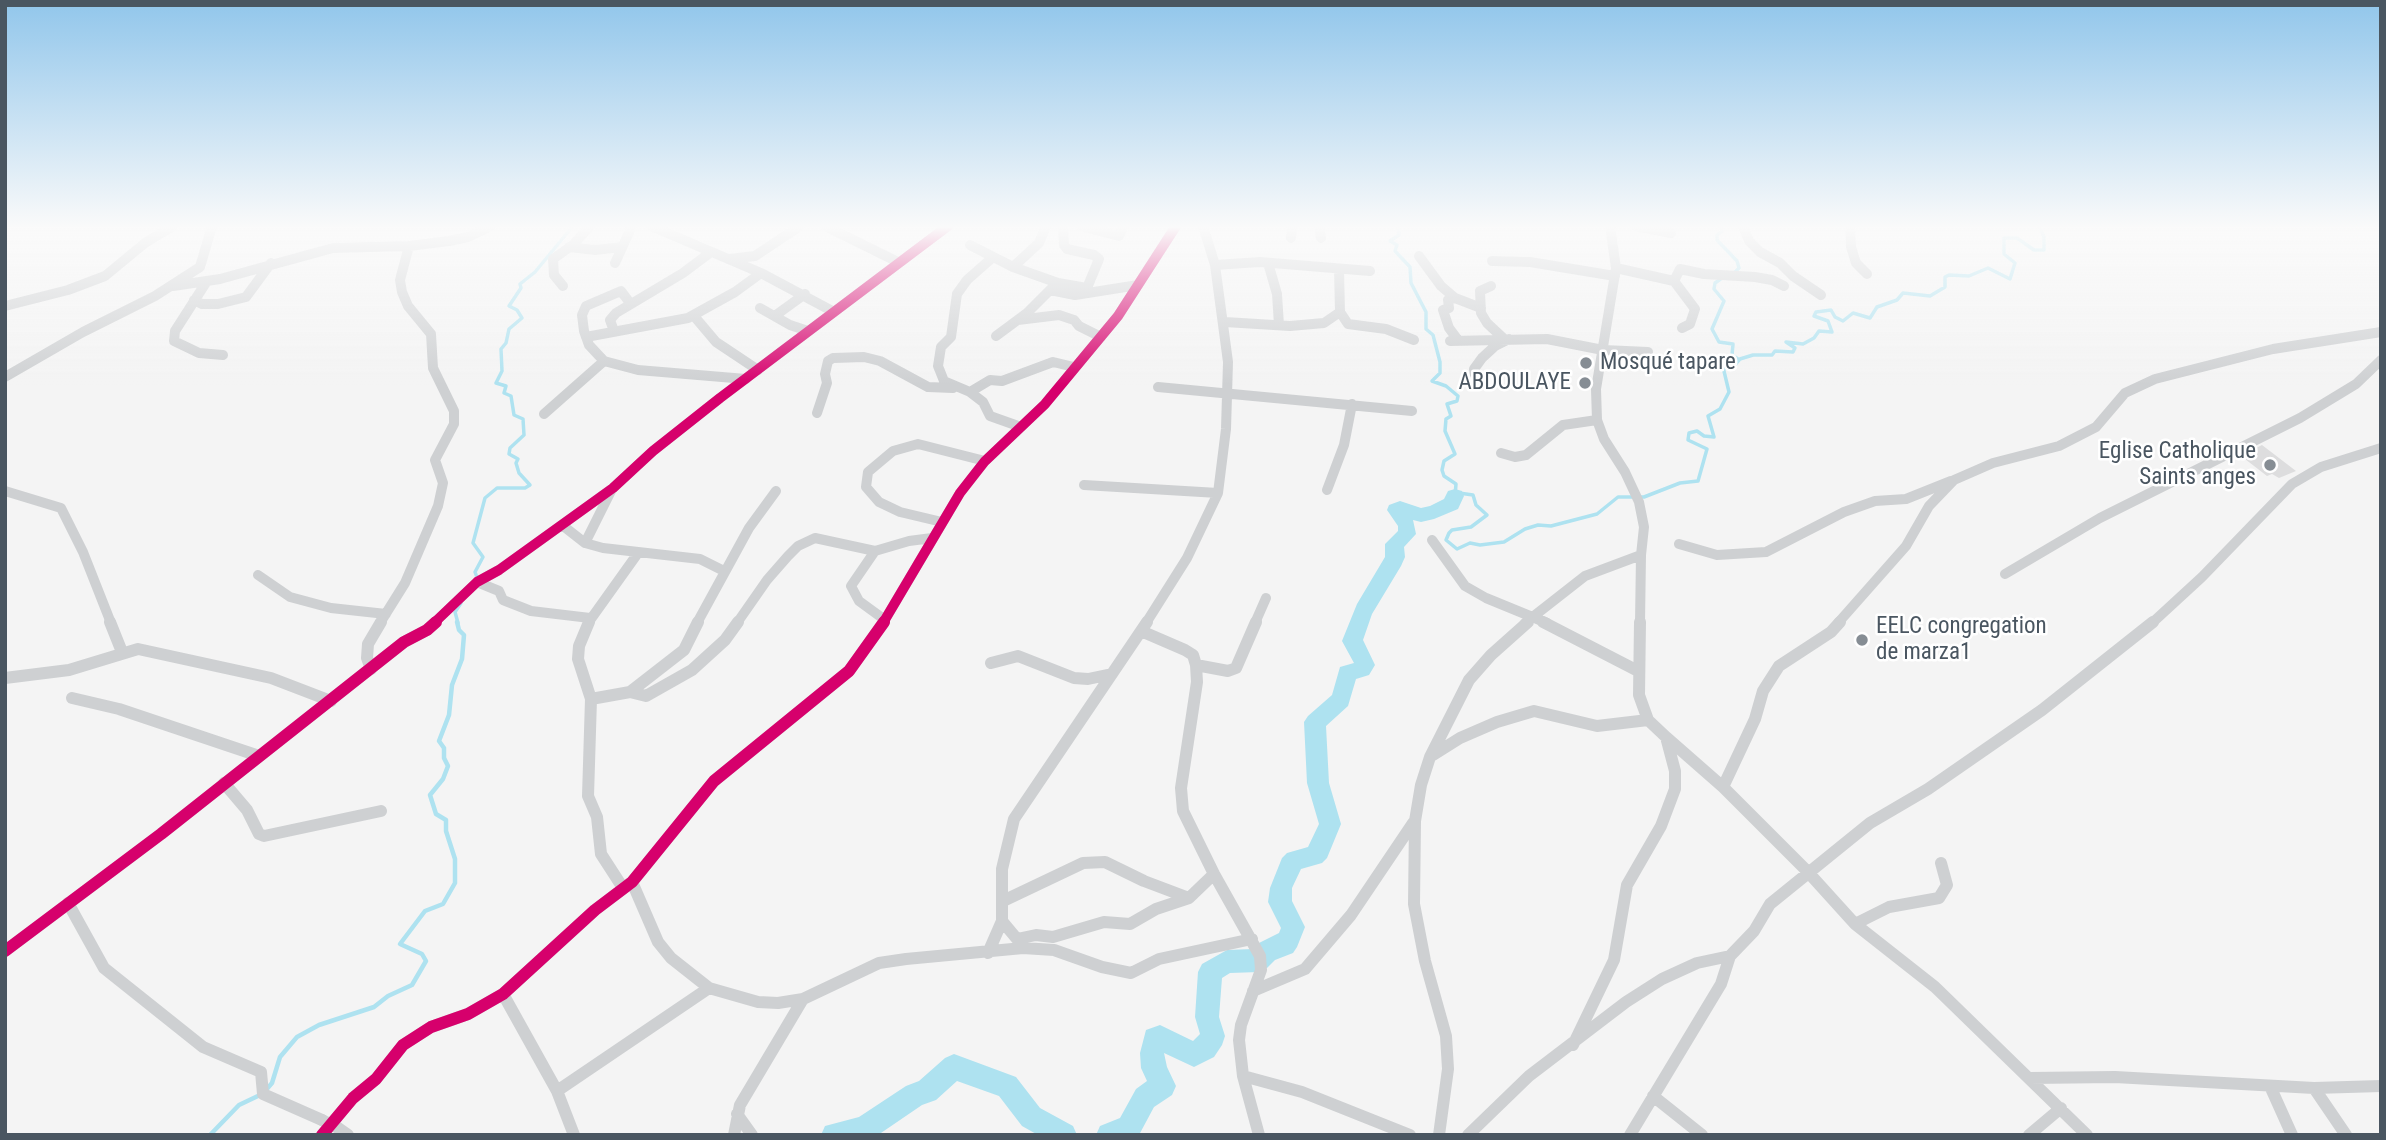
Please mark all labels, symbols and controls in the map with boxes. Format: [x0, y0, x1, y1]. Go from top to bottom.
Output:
place label: Mosqué tapare [1600, 349, 1736, 377]
marker: Mosqué tapare [1578, 355, 1594, 371]
place label: ABDOULAYE [1458, 369, 1571, 397]
marker: ABDOULAYE [1577, 375, 1593, 391]
place label: Eglise Catholique Saints anges [2099, 438, 2256, 492]
marker: Eglise Catholique Saints anges [2262, 457, 2278, 473]
place label: EELC congregation de marza1 [1876, 613, 2047, 667]
marker: EELC congregation de marza1 [1854, 632, 1870, 648]

